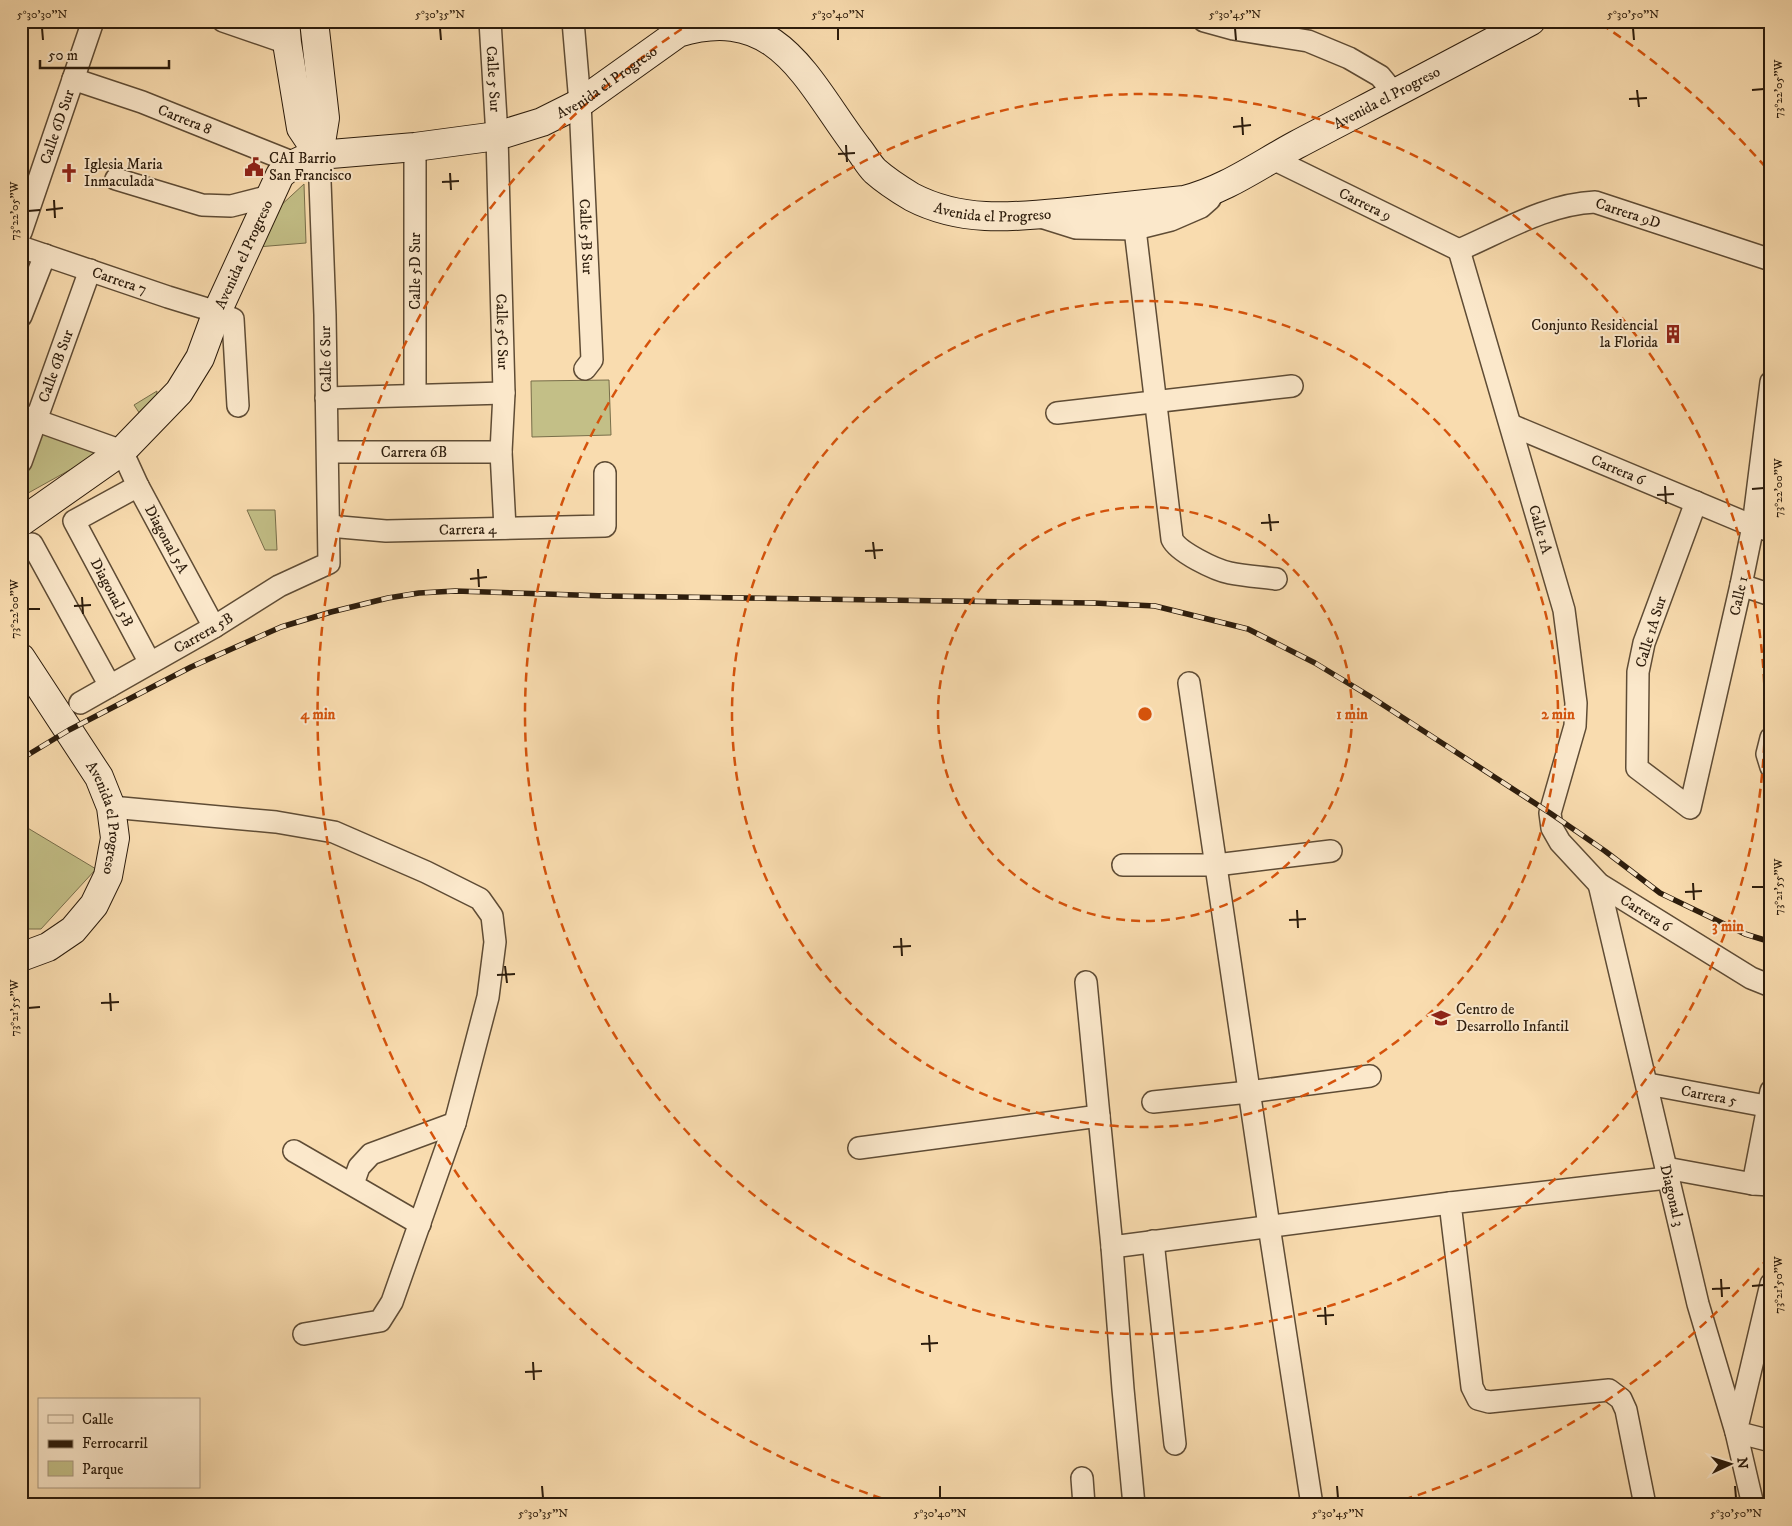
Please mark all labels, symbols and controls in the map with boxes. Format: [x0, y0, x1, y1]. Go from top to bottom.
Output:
text: 5°30'30"N [17, 7, 67, 22]
text: 5°30'35"N [415, 7, 465, 22]
text: 5°30'40"N [812, 7, 865, 22]
text: 5°30'45"N [1209, 7, 1261, 22]
text: 5°30'50"N [1607, 7, 1659, 22]
scale bar [40, 38, 169, 70]
street label: Avenida el Progreso [553, 41, 661, 123]
street label: Calle 5 Sur [482, 45, 505, 113]
text: 50 m [48, 46, 78, 65]
text: 73°22'05"W [1771, 59, 1786, 118]
street label: Avenida el Progreso [1330, 62, 1443, 133]
street label: Calle 6D Sur [35, 87, 79, 167]
street label: Carrera 8 [155, 100, 215, 139]
place label: CAI Barrio San Francisco [269, 149, 352, 185]
place label: Iglesia Maria Inmaculada [84, 155, 163, 191]
public building icon: CAI Barrio San Francisco [243, 156, 265, 178]
church icon: Iglesia Maria Inmaculada [58, 162, 80, 184]
text: 73°22'05"W [7, 181, 22, 240]
street label: Carrera 9 [1336, 183, 1395, 225]
street label: Carrera 9D [1593, 193, 1663, 233]
street label: Avenida el Progreso [210, 197, 277, 312]
street label: Calle 5B Sur [575, 198, 598, 275]
street label: Avenida el Progreso [932, 198, 1052, 226]
street label: Calle 5D Sur [406, 232, 425, 310]
street label: Carrera 7 [89, 262, 150, 299]
street label: Calle 5C Sur [492, 293, 513, 370]
place label: Conjunto Residencial la Florida [1531, 316, 1659, 352]
building icon: Conjunto Residencial la Florida [1662, 323, 1684, 345]
street label: Calle 6 Sur [316, 325, 336, 392]
street label: Calle 6B Sur [34, 327, 77, 405]
street label: Carrera 6B [381, 443, 447, 462]
street label: Carrera 6 [1588, 450, 1649, 490]
text: 73°22'00"W [1771, 457, 1786, 518]
street label: Diagonal 5A [140, 502, 193, 577]
street label: Calle 1A [1524, 503, 1557, 556]
street label: Carrera 4 [439, 519, 497, 539]
street label: Diagonal 5B [86, 555, 138, 630]
street label: Calle 1 [1725, 574, 1752, 618]
text: 73°22'00"W [7, 578, 22, 639]
street label: Calle 1A Sur [1631, 594, 1671, 670]
street label: Carrera 5B [170, 608, 237, 657]
text: 4 min [300, 705, 336, 724]
centre of rings [1136, 705, 1154, 723]
text: 1 min [1336, 705, 1368, 724]
text: 2 min [1541, 705, 1575, 724]
street label: Avenida el Progreso [82, 757, 125, 876]
text: 73°21'55"W [1771, 858, 1786, 915]
street label: Carrera 6 [1617, 890, 1676, 937]
text: 3 min [1712, 917, 1744, 936]
text: 73°21'55"W [7, 979, 22, 1036]
place label: Centro de Desarrollo Infantil [1456, 1000, 1569, 1036]
school or university icon: Centro de Desarrollo Infantil [1430, 1007, 1452, 1029]
street label: Carrera 5 [1679, 1081, 1739, 1110]
street label: Diagonal 3 [1656, 1162, 1689, 1229]
text: 73°21'50"W [1771, 1255, 1786, 1314]
legend [38, 1398, 200, 1488]
text: Calle [82, 1410, 114, 1429]
text: Ferrocarril [82, 1434, 148, 1453]
north arrow [1704, 1438, 1754, 1488]
text: N [1733, 1457, 1751, 1470]
text: Parque [82, 1460, 123, 1479]
text: 5°30'35"N [518, 1506, 568, 1521]
text: 5°30'40"N [914, 1506, 967, 1521]
text: 5°30'45"N [1312, 1506, 1364, 1521]
text: 5°30'50"N [1710, 1506, 1762, 1521]

